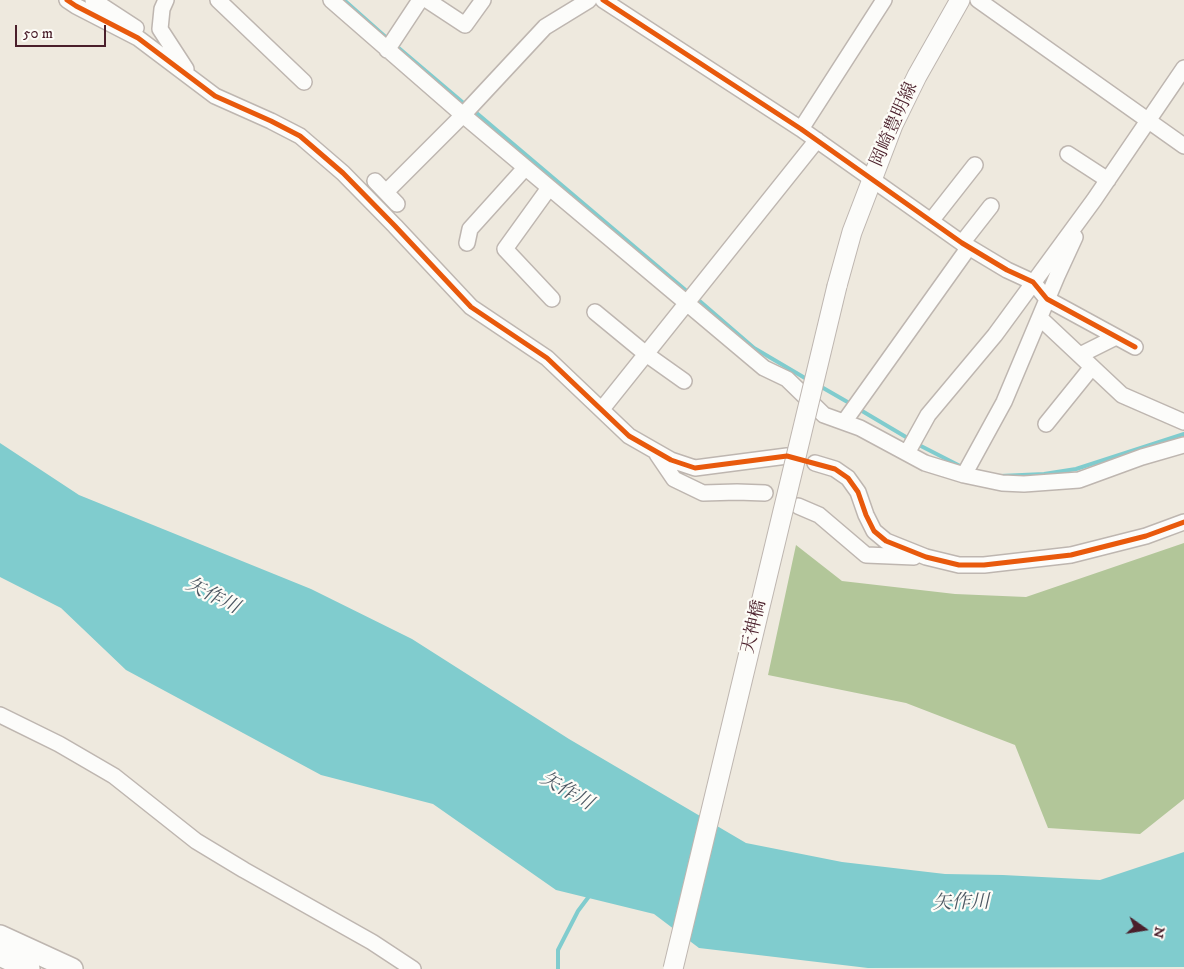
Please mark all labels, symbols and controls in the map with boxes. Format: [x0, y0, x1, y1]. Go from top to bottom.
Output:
scale bar [18, 15, 109, 47]
text: 50 m [23, 24, 53, 43]
street label: 岡崎豊明線 [867, 79, 923, 171]
water label: 矢作川 [181, 574, 243, 620]
street label: 天神橋 [738, 598, 772, 656]
water label: 矢作川 [536, 768, 596, 816]
water label: 矢作川 [932, 892, 990, 916]
north arrow [1119, 904, 1169, 954]
text: N [1149, 925, 1169, 940]

